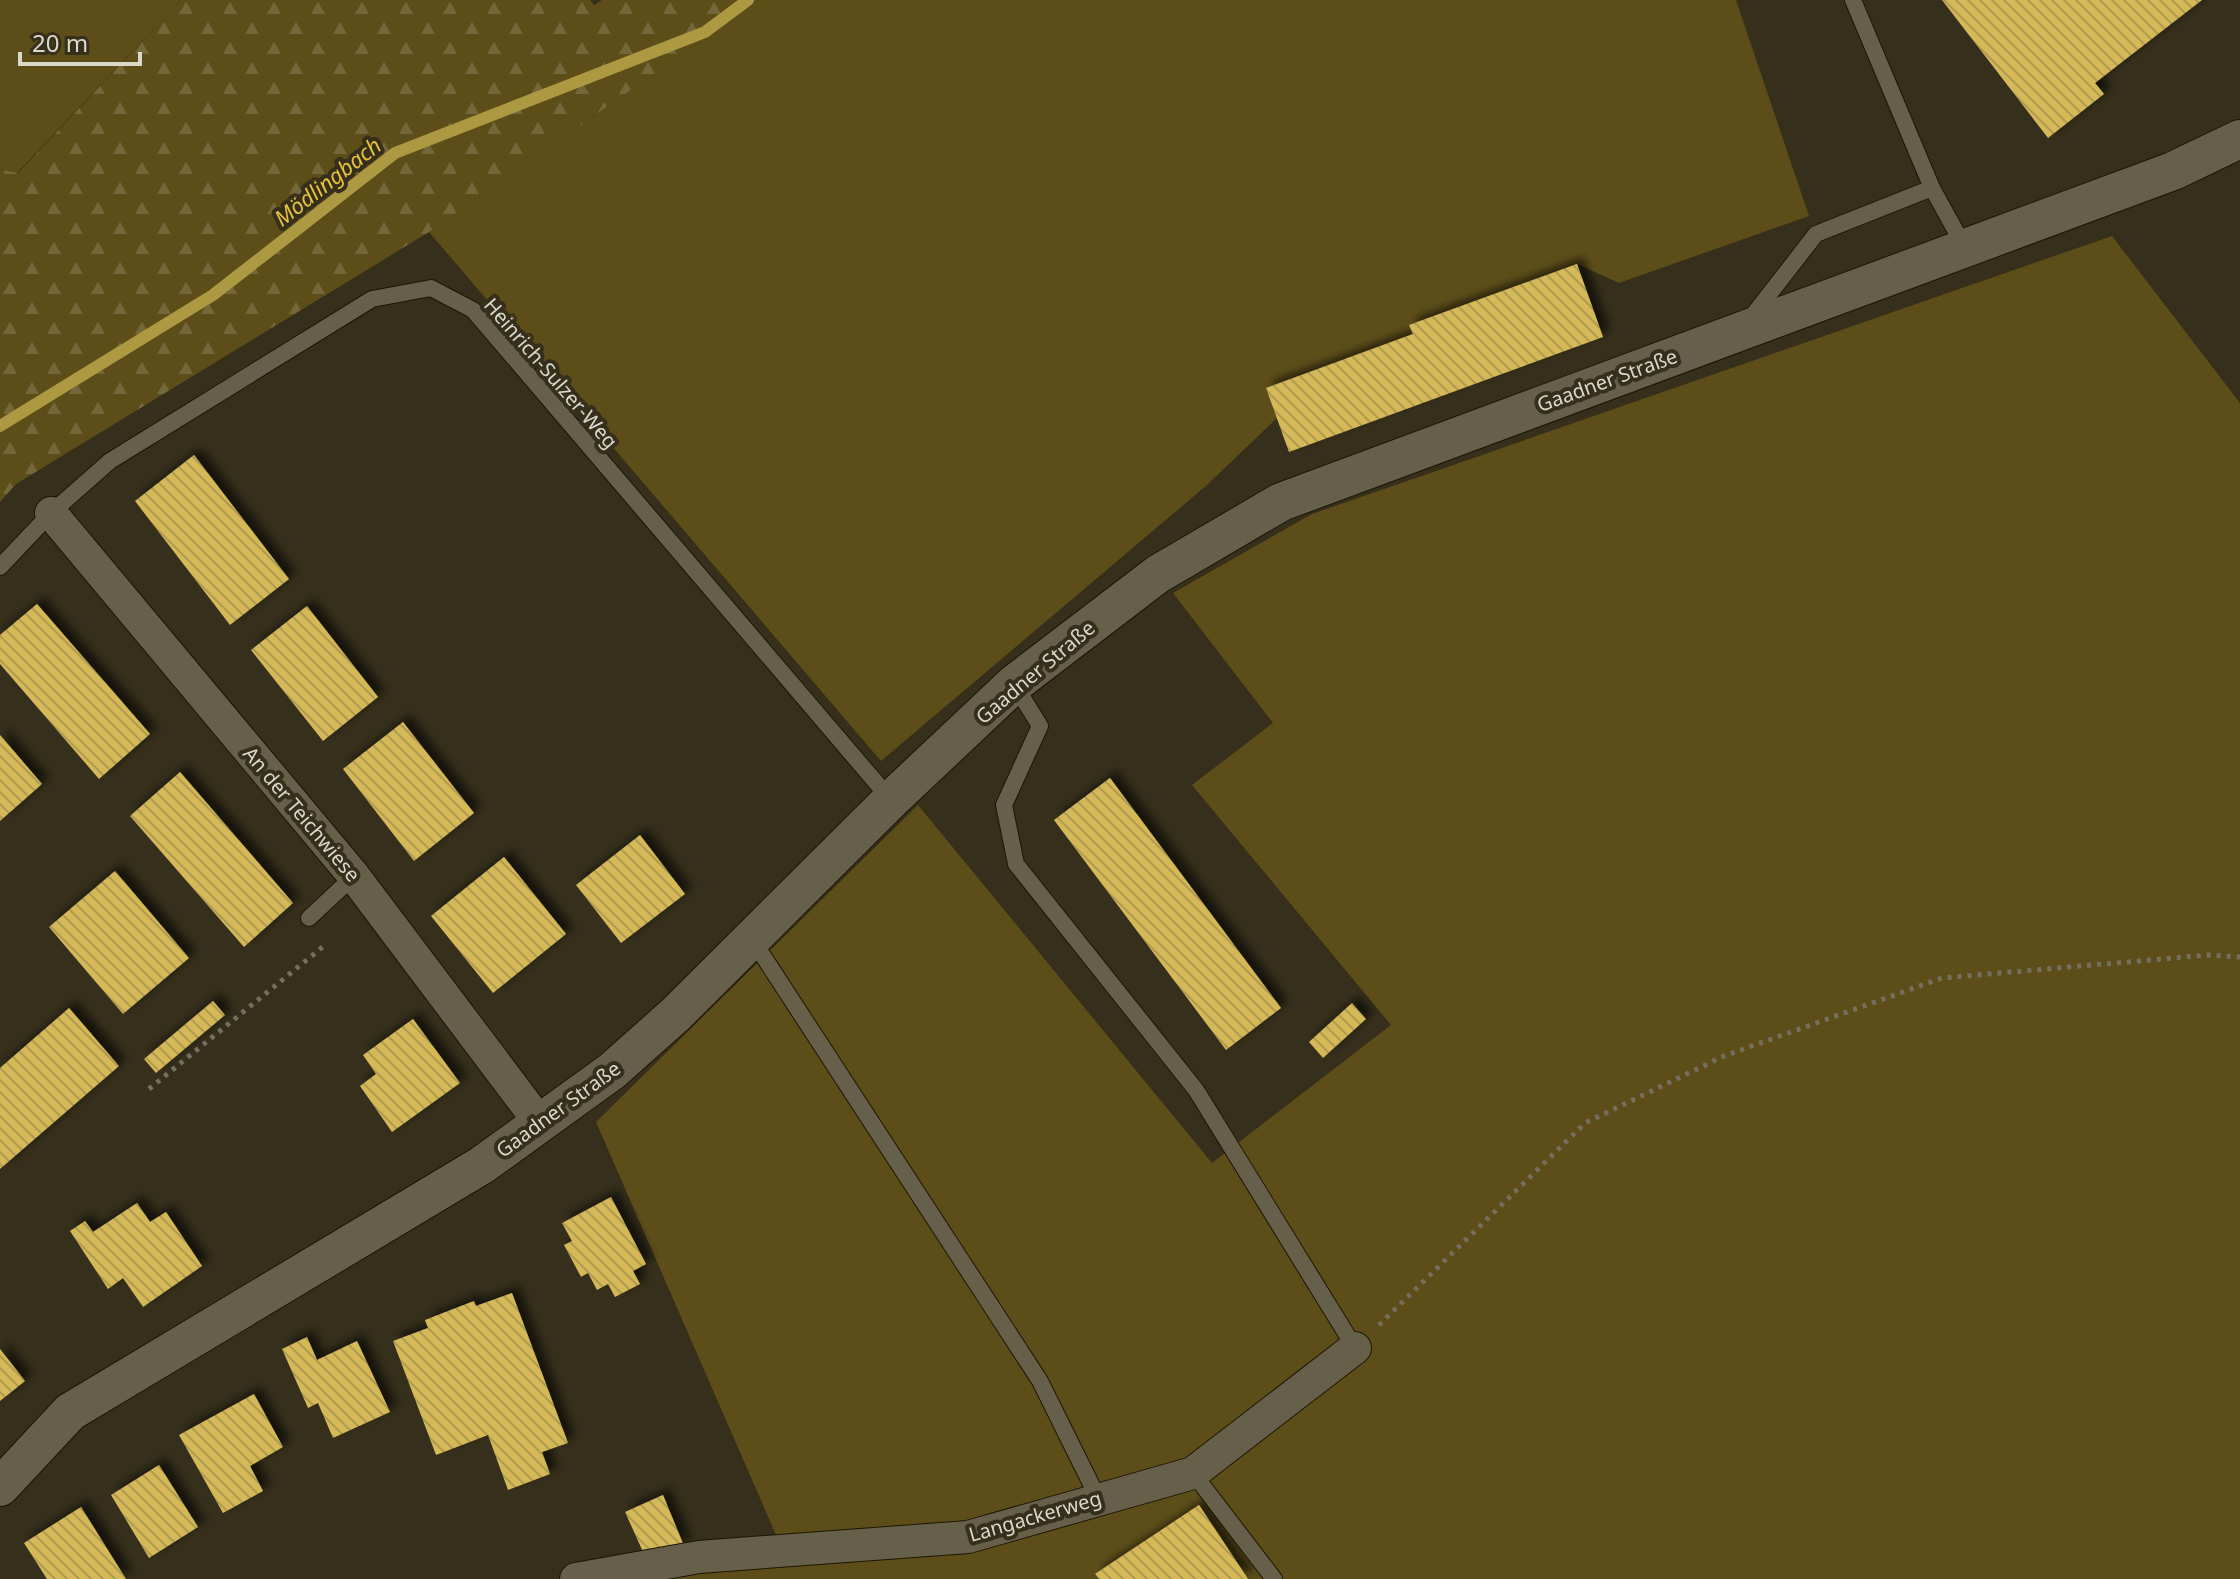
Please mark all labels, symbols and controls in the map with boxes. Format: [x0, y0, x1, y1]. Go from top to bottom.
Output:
scale bar [20, 16, 140, 66]
text: 20 m [32, 26, 88, 59]
water label: Mödlingbach [267, 130, 387, 232]
street label: Heinrich-Sulzer-Weg [478, 292, 624, 454]
street label: Gaadner Straße [1533, 342, 1681, 418]
street label: Gaadner Straße [970, 614, 1100, 730]
street label: An der Teichwiese [237, 741, 367, 887]
street label: Gaadner Straße [490, 1055, 626, 1163]
street label: Langackerweg [966, 1484, 1104, 1548]

